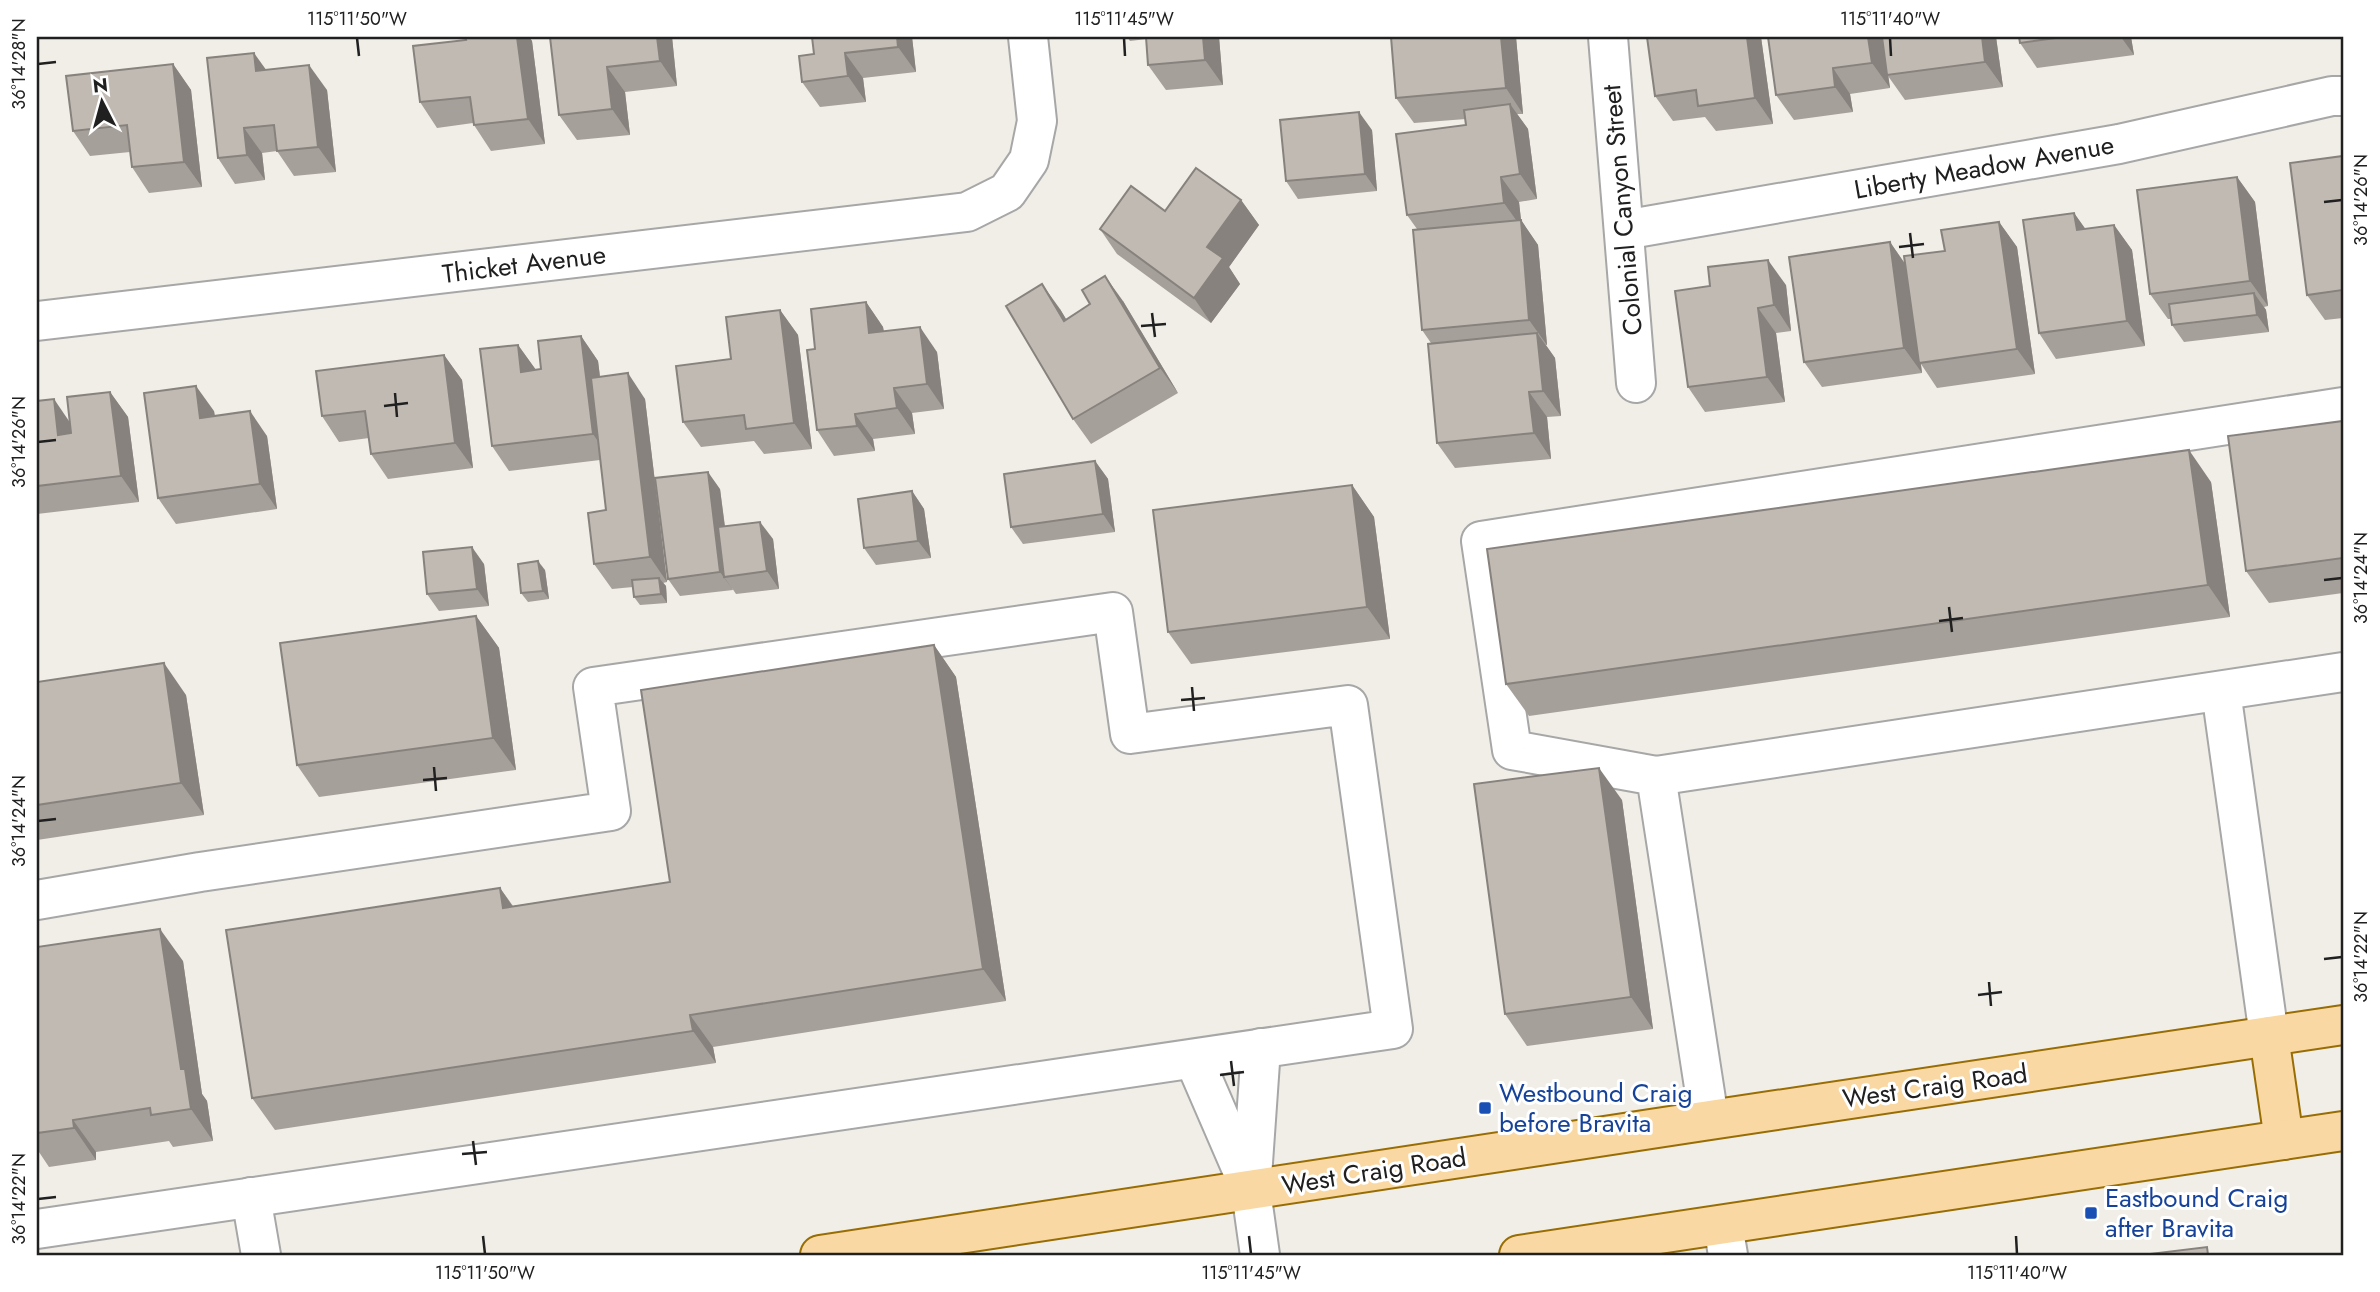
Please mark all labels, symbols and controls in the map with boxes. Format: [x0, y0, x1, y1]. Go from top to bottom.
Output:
text: 115°11'50"W [307, 6, 407, 32]
text: 115°11'45"W [1074, 6, 1174, 32]
text: 115°11'40"W [1840, 6, 1940, 32]
text: 36°14'28"N [6, 18, 32, 110]
north arrow [66, 66, 136, 136]
text: N [91, 71, 109, 100]
street label: Colonial Canyon Street [1592, 82, 1652, 337]
street label: Liberty Meadow Avenue [1851, 125, 2117, 209]
text: 36°14'26"N [2348, 154, 2374, 246]
street label: Thicket Avenue [440, 235, 608, 293]
text: 36°14'26"N [6, 396, 32, 488]
text: 36°14'24"N [2348, 532, 2374, 624]
text: 36°14'24"N [6, 775, 32, 867]
text: 36°14'22"N [2348, 911, 2374, 1003]
street label: West Craig Road [1840, 1054, 2030, 1118]
place label: Westbound Craig before Bravita [1499, 1074, 1693, 1142]
marker: Westbound Craig before Bravita [1477, 1100, 1493, 1116]
street label: West Craig Road [1279, 1138, 1469, 1204]
text: 36°14'22"N [6, 1153, 32, 1245]
place label: Eastbound Craig after Bravita [2105, 1179, 2288, 1247]
marker: Eastbound Craig after Bravita [2083, 1205, 2099, 1221]
text: 115°11'50"W [435, 1260, 535, 1286]
text: 115°11'45"W [1201, 1260, 1301, 1286]
text: 115°11'40"W [1967, 1260, 2067, 1286]

